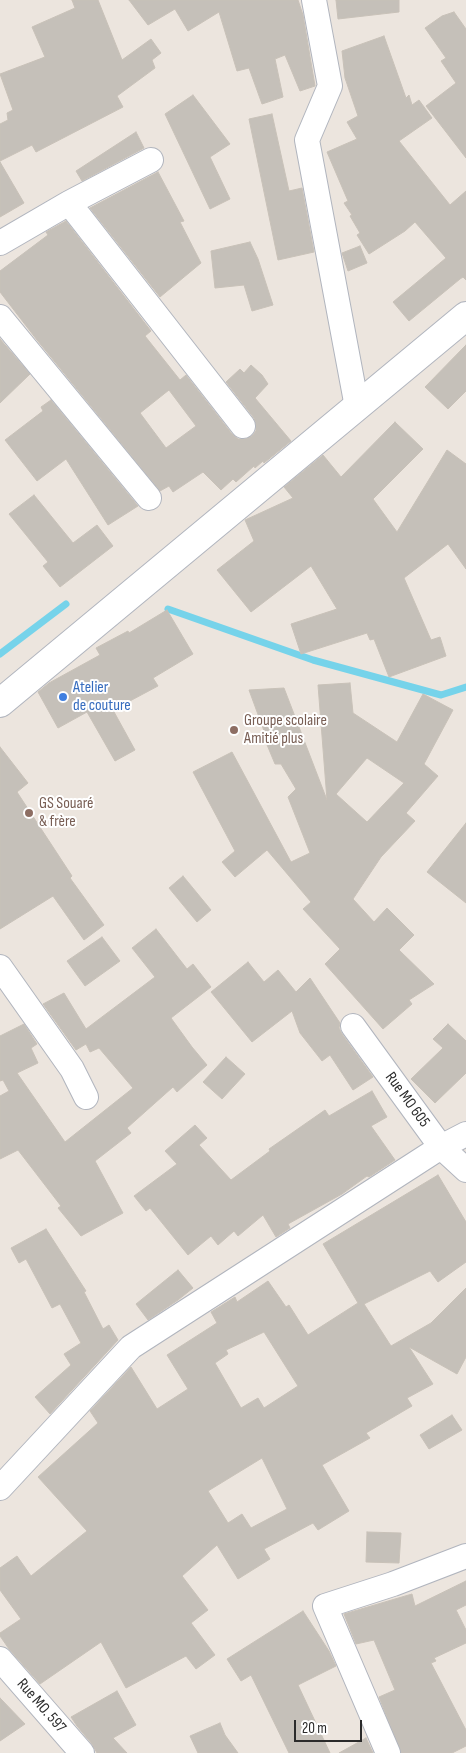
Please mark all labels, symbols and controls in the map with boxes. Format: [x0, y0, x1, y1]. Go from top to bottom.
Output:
place label: Atelier de couture [73, 678, 131, 716]
marker: Atelier de couture [57, 691, 69, 703]
place label: Groupe scolaire Amitié plus [244, 711, 327, 749]
marker: Groupe scolaire Amitié plus [228, 724, 240, 736]
place label: GS Souaré & frère [39, 794, 93, 832]
marker: GS Souaré & frère [23, 807, 35, 819]
street label: Rue MO 605 [381, 1069, 433, 1131]
street label: Rue MO. 597 [12, 1675, 70, 1737]
scale bar [296, 1710, 364, 1742]
text: 20 m [302, 1719, 327, 1738]

